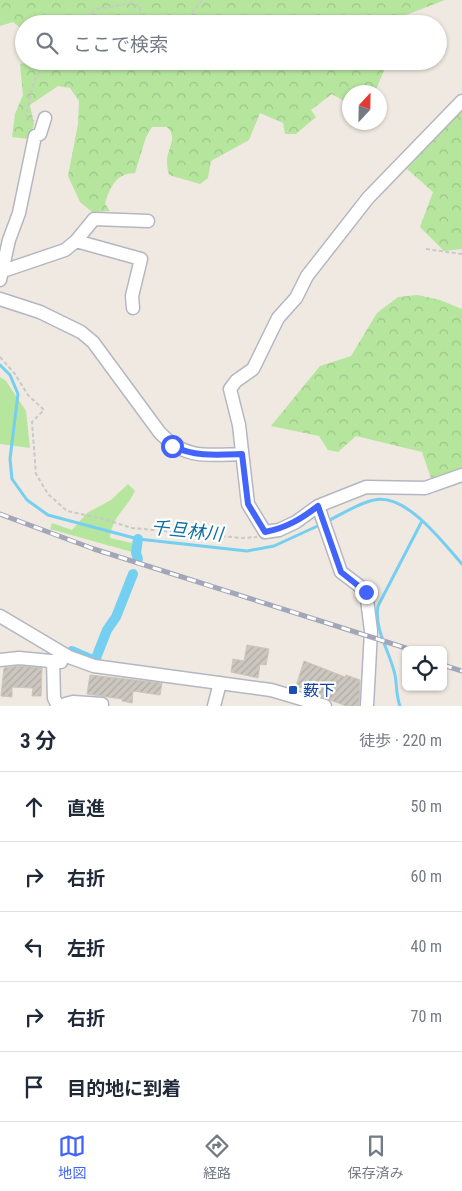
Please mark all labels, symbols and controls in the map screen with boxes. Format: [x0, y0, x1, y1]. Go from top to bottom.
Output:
search box [15, 15, 447, 70]
icon: search [33, 29, 61, 57]
text: ここで検索 [73, 33, 168, 56]
north arrow [342, 85, 387, 130]
route start [161, 435, 184, 458]
water label: 千旦林川 [150, 516, 226, 545]
route end [355, 581, 378, 604]
map controls [402, 646, 447, 691]
button: locate [402, 646, 447, 691]
place label: 薮下 [303, 681, 335, 700]
marker: 薮下 [287, 684, 299, 696]
text: 3 分 [20, 729, 56, 753]
text: 徒歩 · 220 m [359, 731, 442, 750]
icon: ahead [20, 793, 48, 821]
text: 直進 [67, 797, 105, 820]
text: 50 m [410, 797, 442, 816]
icon: right [20, 863, 48, 891]
text: 右折 [67, 867, 105, 890]
text: 60 m [410, 867, 442, 886]
icon: left [20, 933, 48, 961]
text: 左折 [67, 937, 105, 960]
text: 40 m [410, 937, 442, 956]
icon: right [20, 1003, 48, 1031]
text: 右折 [67, 1007, 105, 1030]
text: 70 m [410, 1007, 442, 1026]
icon: arrive [20, 1073, 48, 1101]
text: 目的地に到着 [67, 1077, 181, 1100]
tab: 地図 [58, 1132, 86, 1182]
tab: 経路 [203, 1132, 231, 1182]
tab: 保存済み [348, 1132, 404, 1182]

